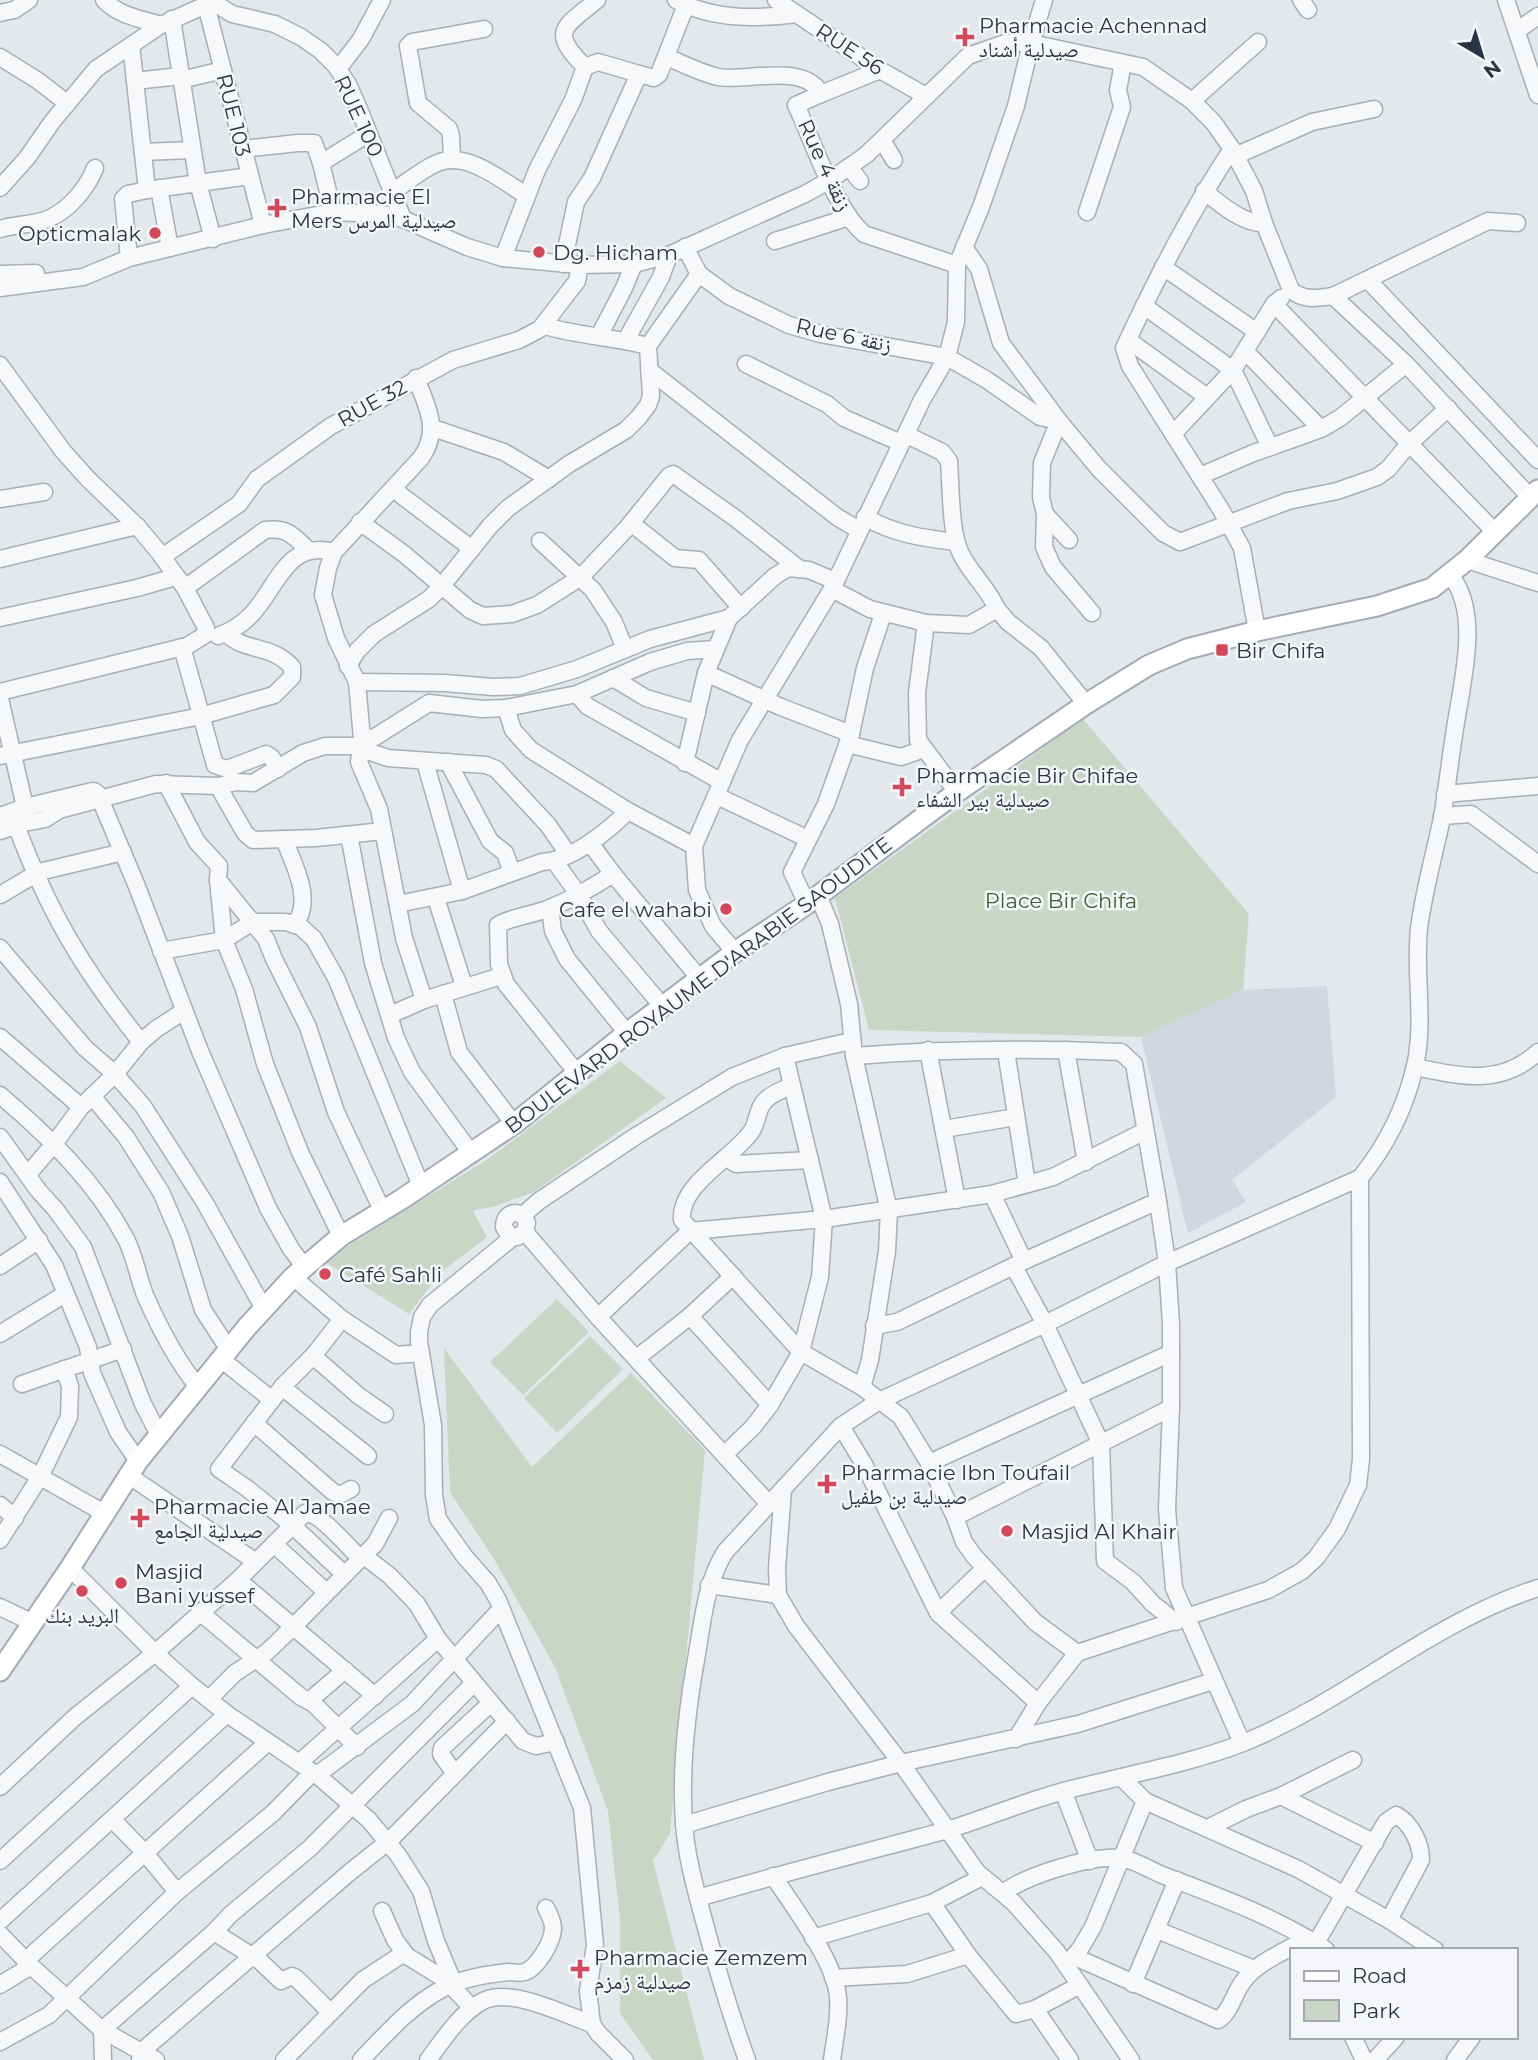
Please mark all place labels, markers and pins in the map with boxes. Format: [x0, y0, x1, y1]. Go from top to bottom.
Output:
place label: Pharmacie Achennad صيدلية أشناد [979, 13, 1208, 62]
marker: Pharmacie Achennad صيدلية أشناد [957, 29, 973, 45]
place label: Pharmacie El Mers صيدلية المرس [291, 184, 457, 234]
marker: Pharmacie El Mers صيدلية المرس [269, 200, 285, 216]
place label: Opticmalak [18, 221, 141, 246]
marker: Opticmalak [147, 225, 163, 241]
place label: Dg. Hicham [553, 240, 678, 265]
marker: Dg. Hicham [531, 244, 547, 260]
place label: Bir Chifa [1236, 638, 1325, 663]
marker: Bir Chifa [1214, 642, 1230, 658]
place label: Pharmacie Bir Chifae صيدلية بير الشفاء [916, 763, 1138, 812]
marker: Pharmacie Bir Chifae صيدلية بير الشفاء [894, 779, 910, 795]
place label: Cafe el wahabi [559, 897, 712, 922]
marker: Cafe el wahabi [718, 901, 734, 917]
place label: Café Sahli [339, 1262, 442, 1287]
marker: Café Sahli [317, 1266, 333, 1282]
place label: Pharmacie Ibn Toufail صيدلية بن طفيل [841, 1460, 1070, 1510]
marker: Pharmacie Ibn Toufail صيدلية بن طفيل [819, 1476, 835, 1492]
place label: Pharmacie Al Jamae صيدلية الجامع [154, 1494, 371, 1544]
marker: Pharmacie Al Jamae صيدلية الجامع [132, 1510, 148, 1526]
place label: Masjid Al Khair [1021, 1519, 1177, 1544]
marker: Masjid Al Khair [999, 1523, 1015, 1539]
place label: Masjid Bani yussef [135, 1559, 255, 1608]
marker: Masjid Bani yussef [113, 1575, 129, 1591]
marker: البريد بنك [74, 1583, 90, 1599]
place label: البريد بنك [45, 1603, 119, 1628]
place label: Pharmacie Zemzem صيدلية زمزم [594, 1945, 808, 1996]
marker: Pharmacie Zemzem صيدلية زمزم [572, 1961, 588, 1977]

